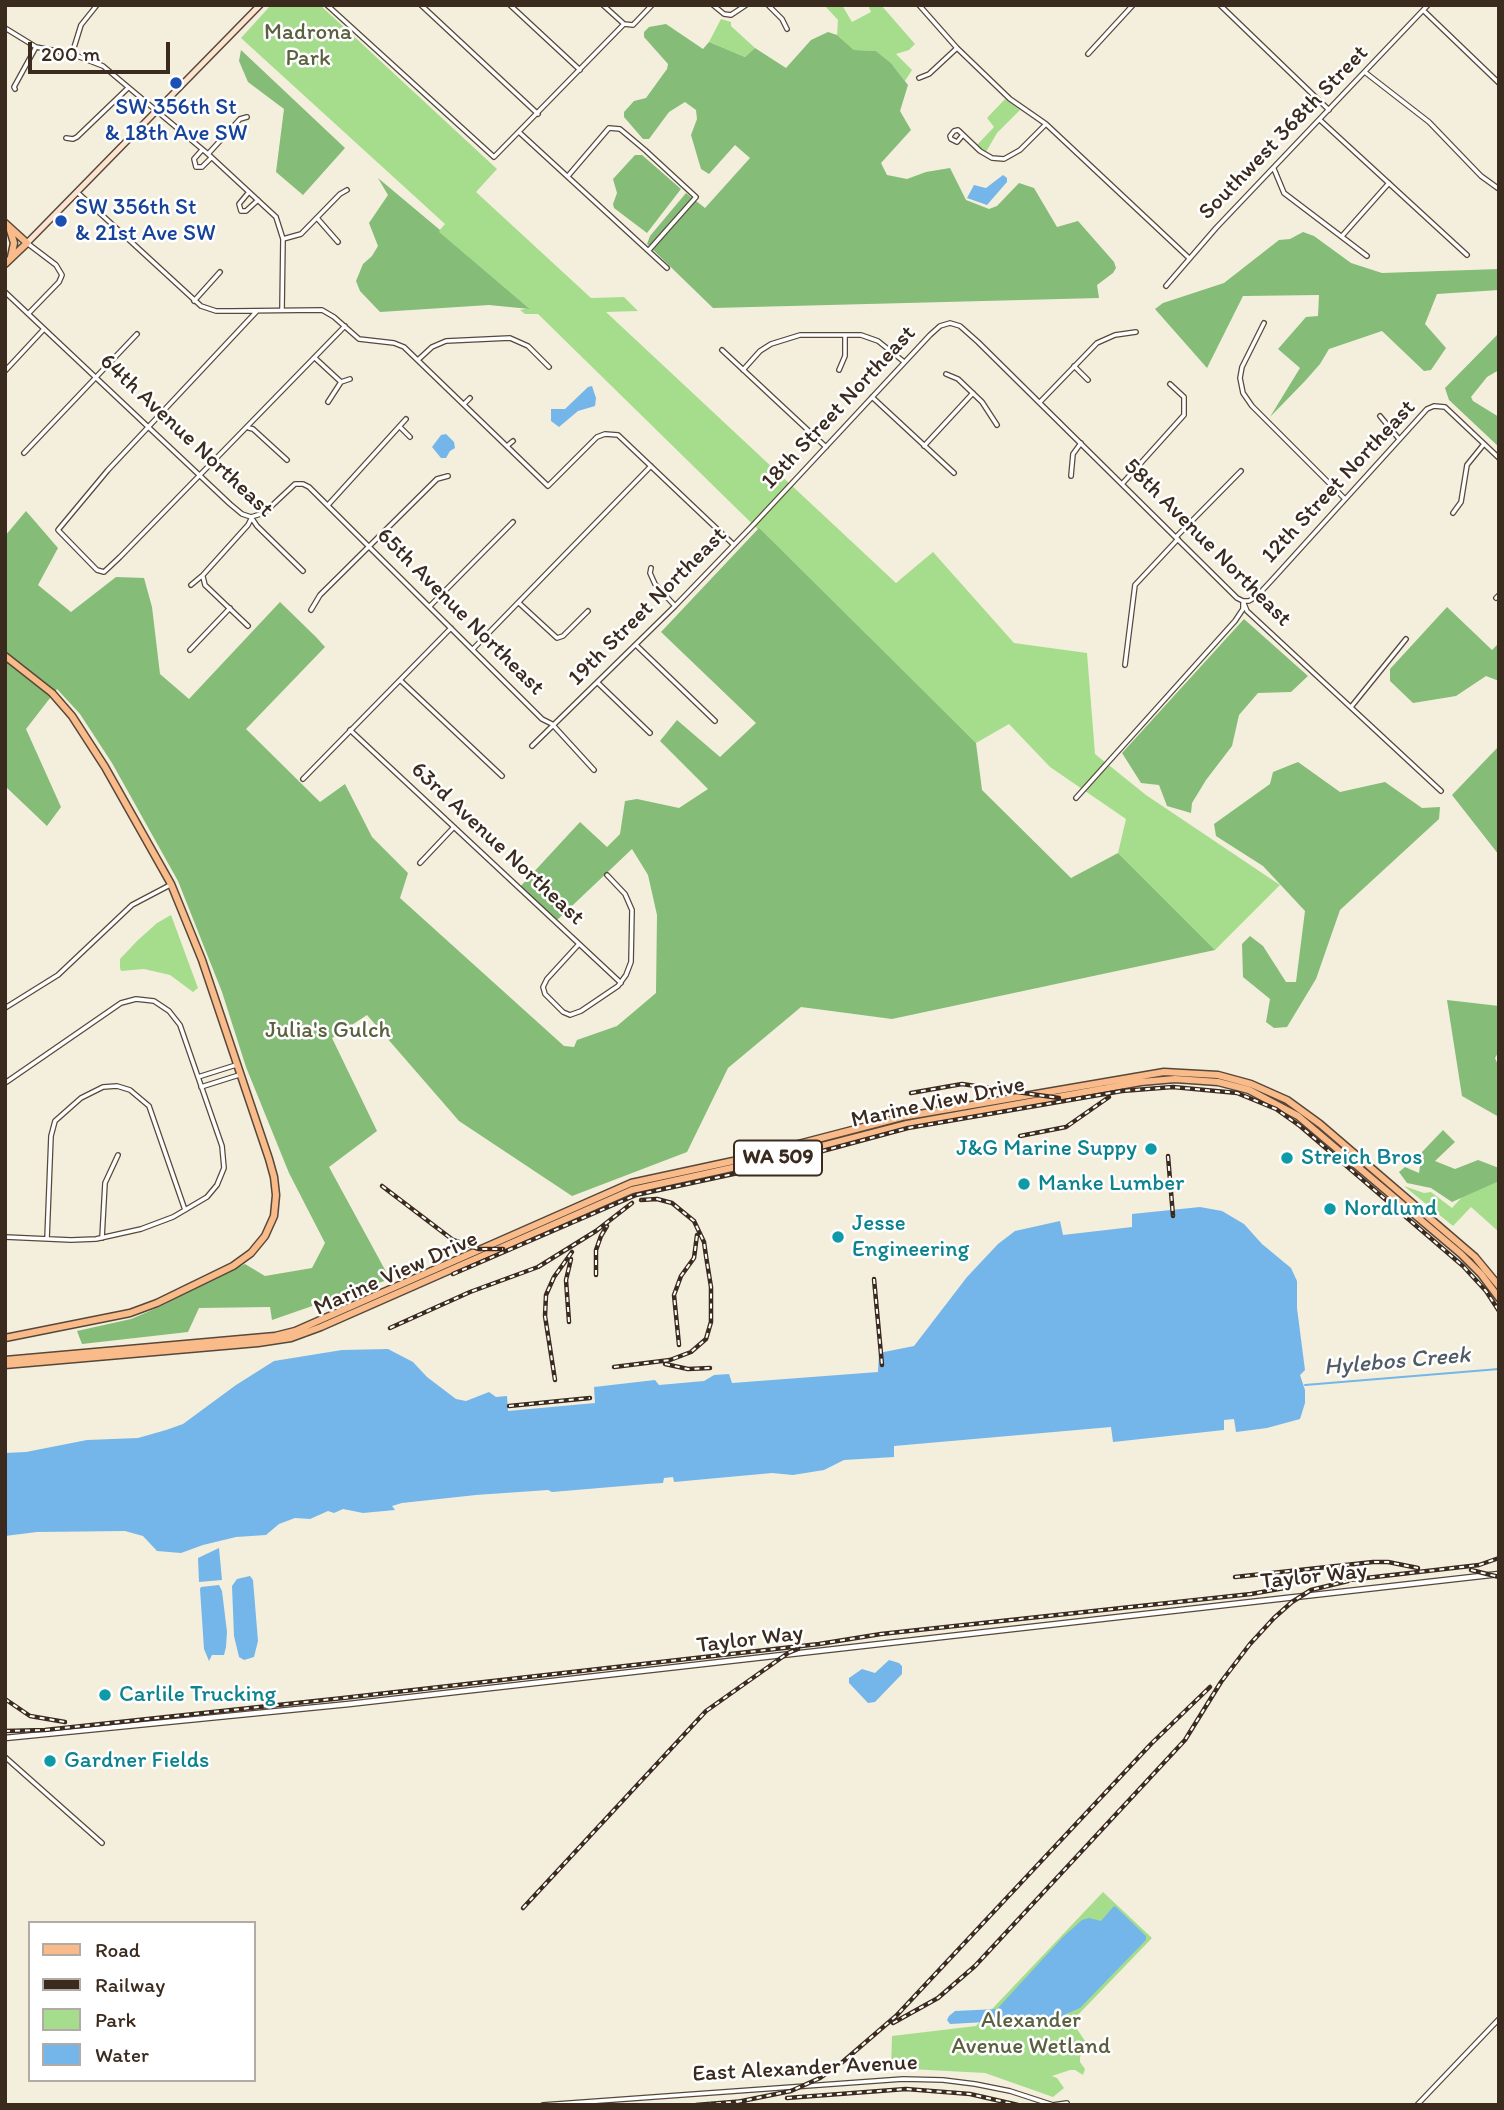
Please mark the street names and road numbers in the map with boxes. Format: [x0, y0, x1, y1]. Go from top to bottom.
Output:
street label: Southwest 368th Street [1193, 40, 1375, 226]
street label: 18th Street Northeast [756, 320, 922, 496]
street label: 64th Avenue Northeast [93, 348, 279, 524]
street label: 12th Street Northeast [1256, 395, 1422, 569]
street label: 58th Avenue Northeast [1117, 453, 1297, 633]
street label: 65th Avenue Northeast [370, 522, 550, 702]
street label: 19th Street Northeast [563, 522, 733, 692]
street label: 63rd Avenue Northeast [404, 756, 590, 932]
street label: Marine View Drive [849, 1071, 1027, 1135]
road number: WA 509 [734, 1140, 822, 1176]
street label: Marine View Drive [310, 1225, 482, 1323]
street label: Taylor Way [1259, 1558, 1369, 1596]
street label: Taylor Way [695, 1620, 805, 1660]
street label: East Alexander Avenue [692, 2049, 918, 2089]

